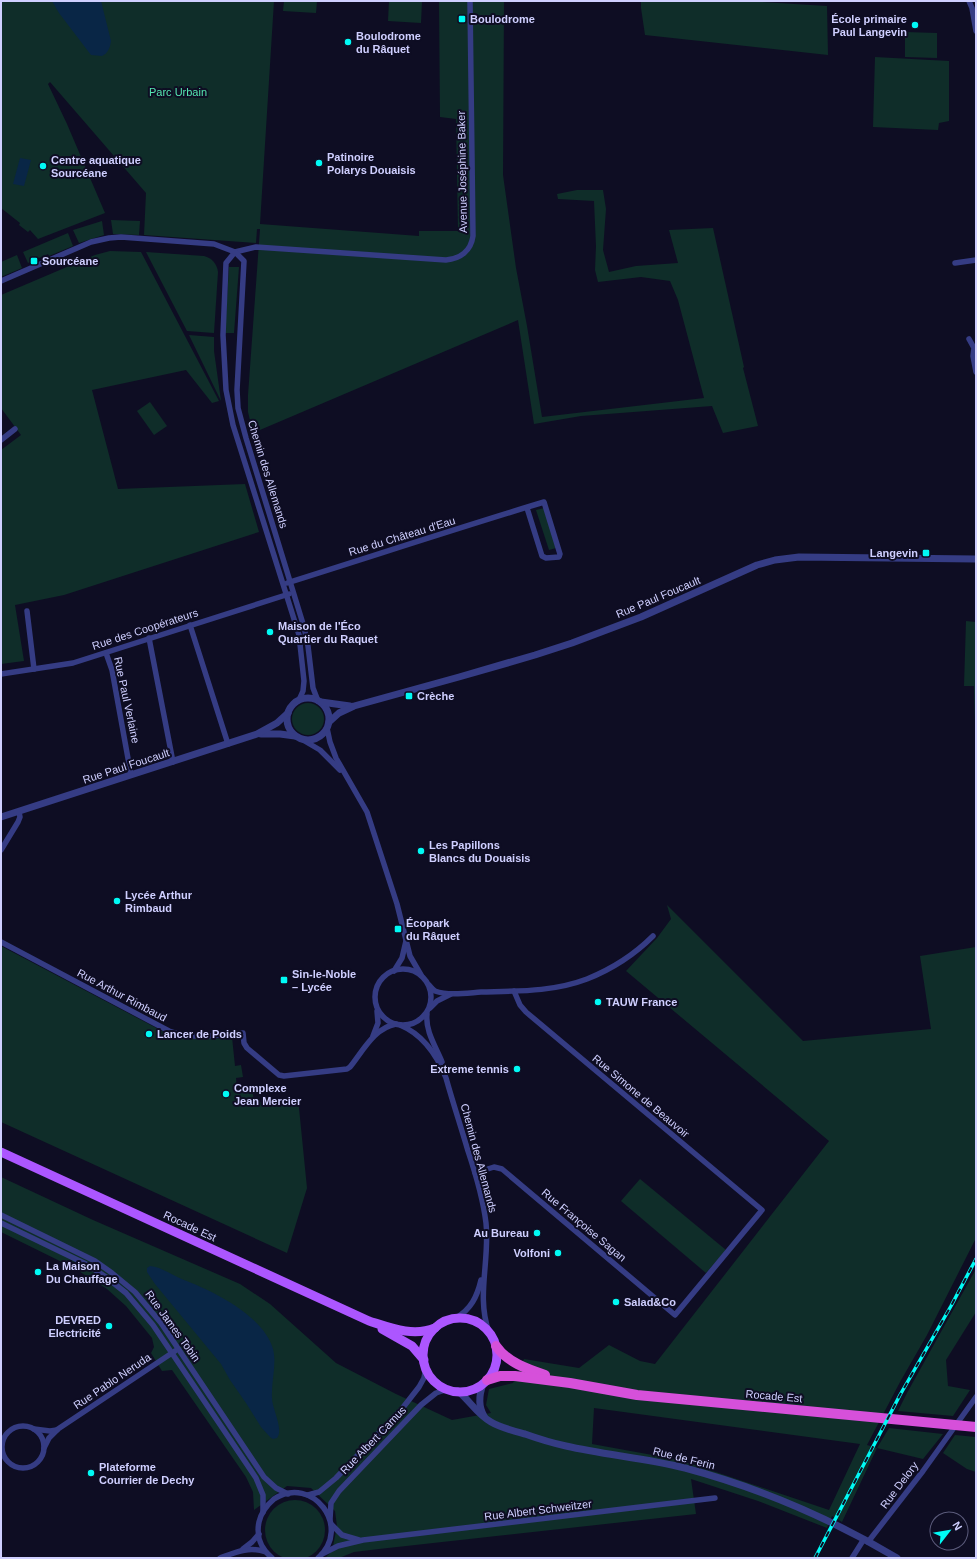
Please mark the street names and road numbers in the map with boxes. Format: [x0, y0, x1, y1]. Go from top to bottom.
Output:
street label: Avenue Joséphine Baker [455, 111, 469, 233]
street label: Chemin des Allemands [246, 418, 290, 530]
street label: Rue du Château d'Eau [347, 514, 457, 558]
street label: Rue Paul Foucault [614, 574, 702, 620]
street label: Rue des Coopérateurs [91, 606, 200, 652]
street label: Rue Paul Verlaine [112, 656, 142, 744]
street label: Rue Paul Foucault [81, 746, 171, 786]
street label: Rue Arthur Rimbaud [75, 966, 169, 1024]
street label: Rue Simone de Beauvoir [590, 1052, 692, 1140]
street label: Chemin des Allemands [459, 1102, 499, 1214]
street label: Rue Françoise Sagan [539, 1186, 629, 1264]
street label: Rocade Est [162, 1209, 218, 1243]
street label: Rue James Tobin [143, 1288, 203, 1364]
street label: Rue Pablo Neruda [71, 1350, 154, 1411]
street label: Rocade Est [745, 1388, 803, 1404]
street label: Rue Albert Camus [338, 1403, 409, 1476]
street label: Rue de Ferin [652, 1444, 716, 1472]
street label: Rue Delory [878, 1459, 921, 1511]
street label: Rue Albert Schweitzer [484, 1497, 593, 1523]

